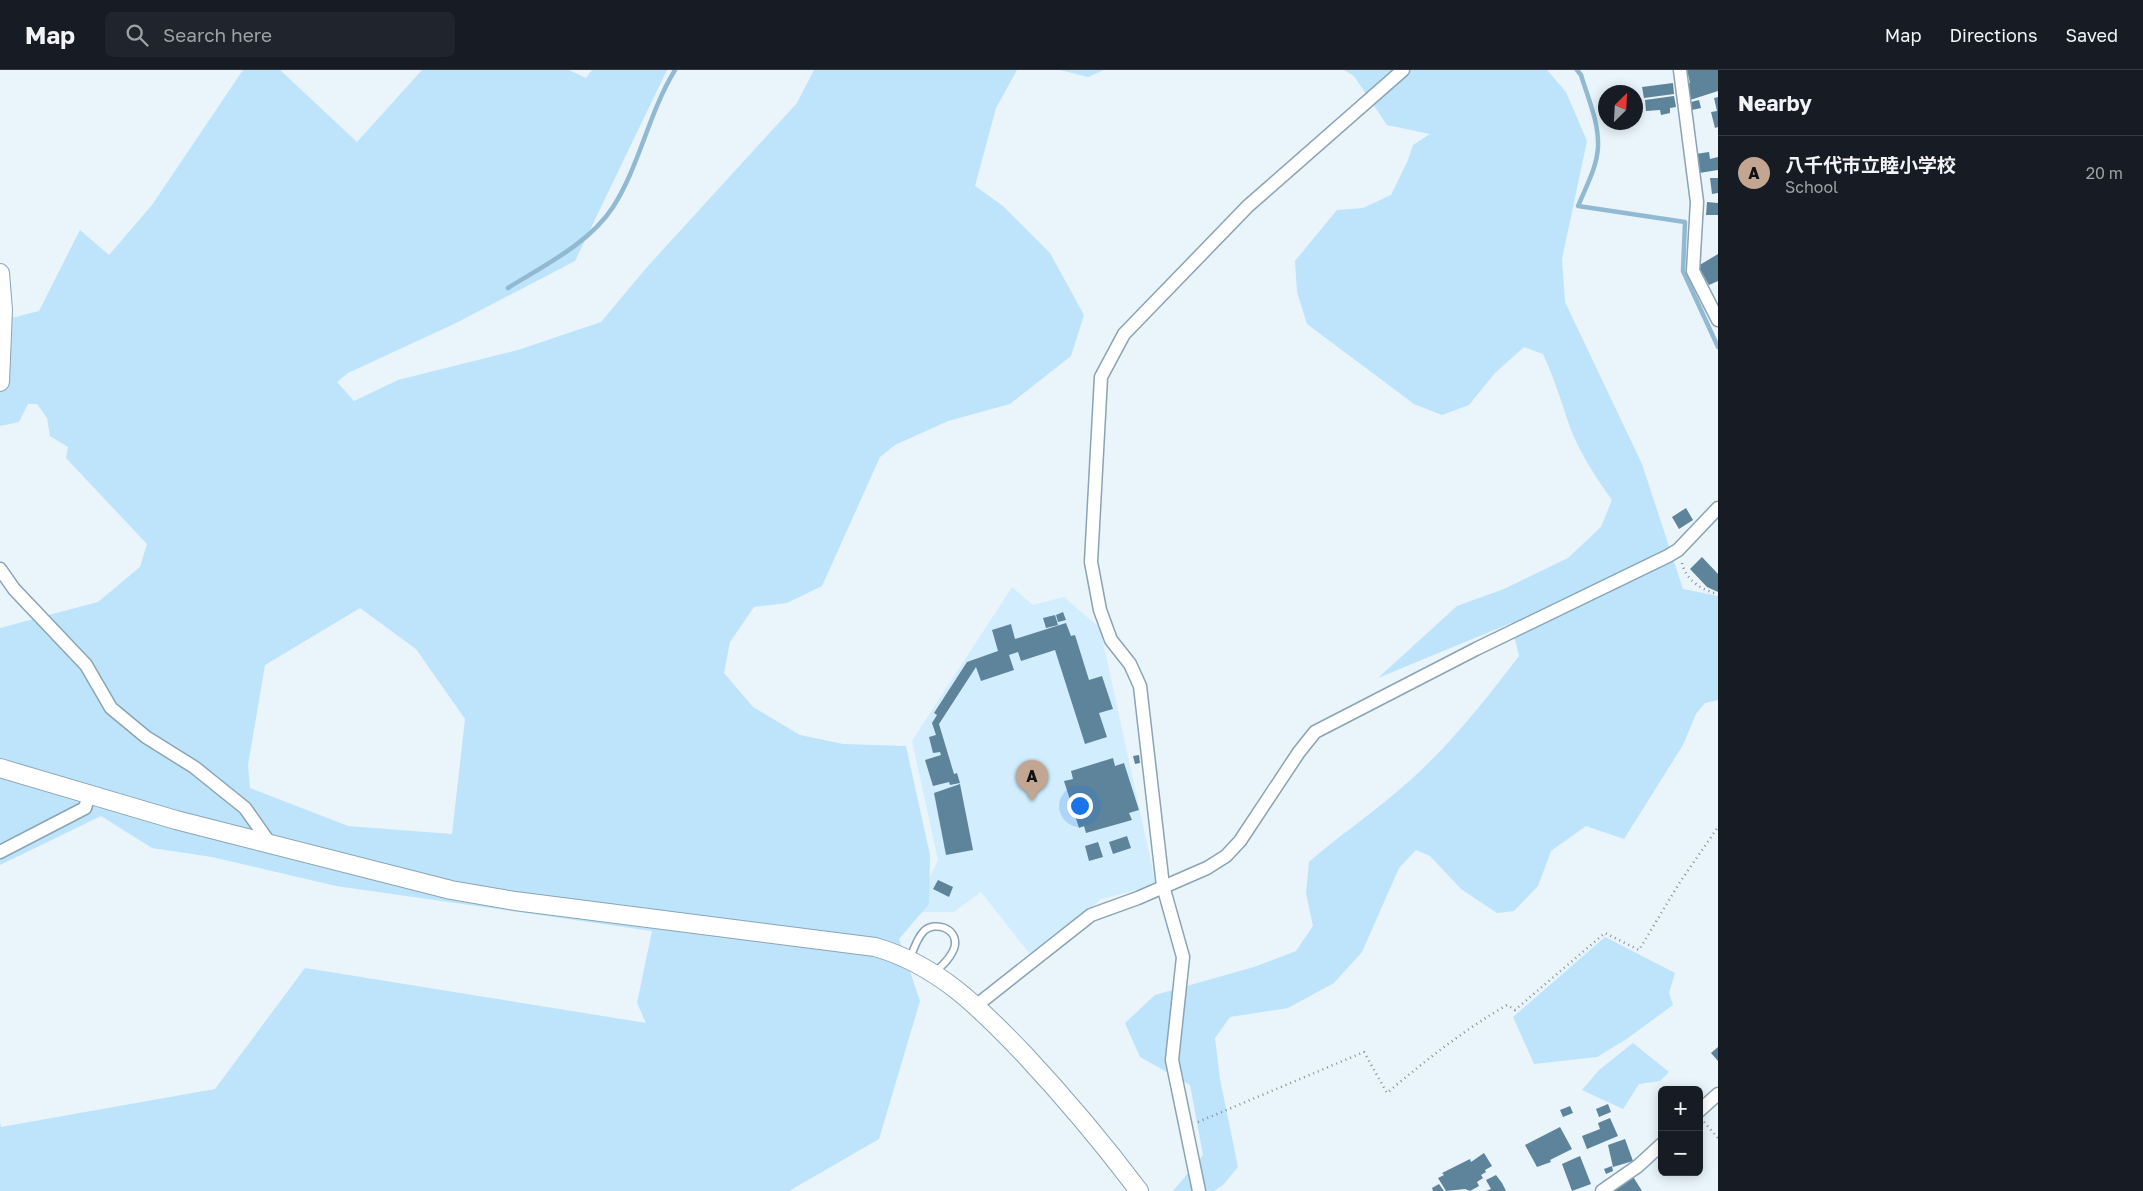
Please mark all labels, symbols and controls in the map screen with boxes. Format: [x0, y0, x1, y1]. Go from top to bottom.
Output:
search box [105, 12, 455, 57]
text: Map [25, 20, 75, 49]
icon: search [123, 21, 151, 49]
text: Search here [163, 23, 272, 46]
text: Map [1885, 24, 1921, 46]
text: Directions [1949, 24, 2037, 46]
text: Saved [2065, 24, 2118, 46]
north arrow [1598, 85, 1643, 130]
text: Nearby [1738, 90, 1812, 116]
text: 八千代市立睦小学校 [1785, 153, 1956, 176]
text: A [1748, 163, 1760, 183]
text: 20 m [2086, 163, 2123, 183]
text: School [1785, 177, 1838, 197]
pin: A [1016, 760, 1048, 801]
your location [1067, 793, 1093, 819]
map controls [1658, 1086, 1703, 1176]
button: + [1658, 1086, 1703, 1131]
button: − [1658, 1131, 1703, 1176]

